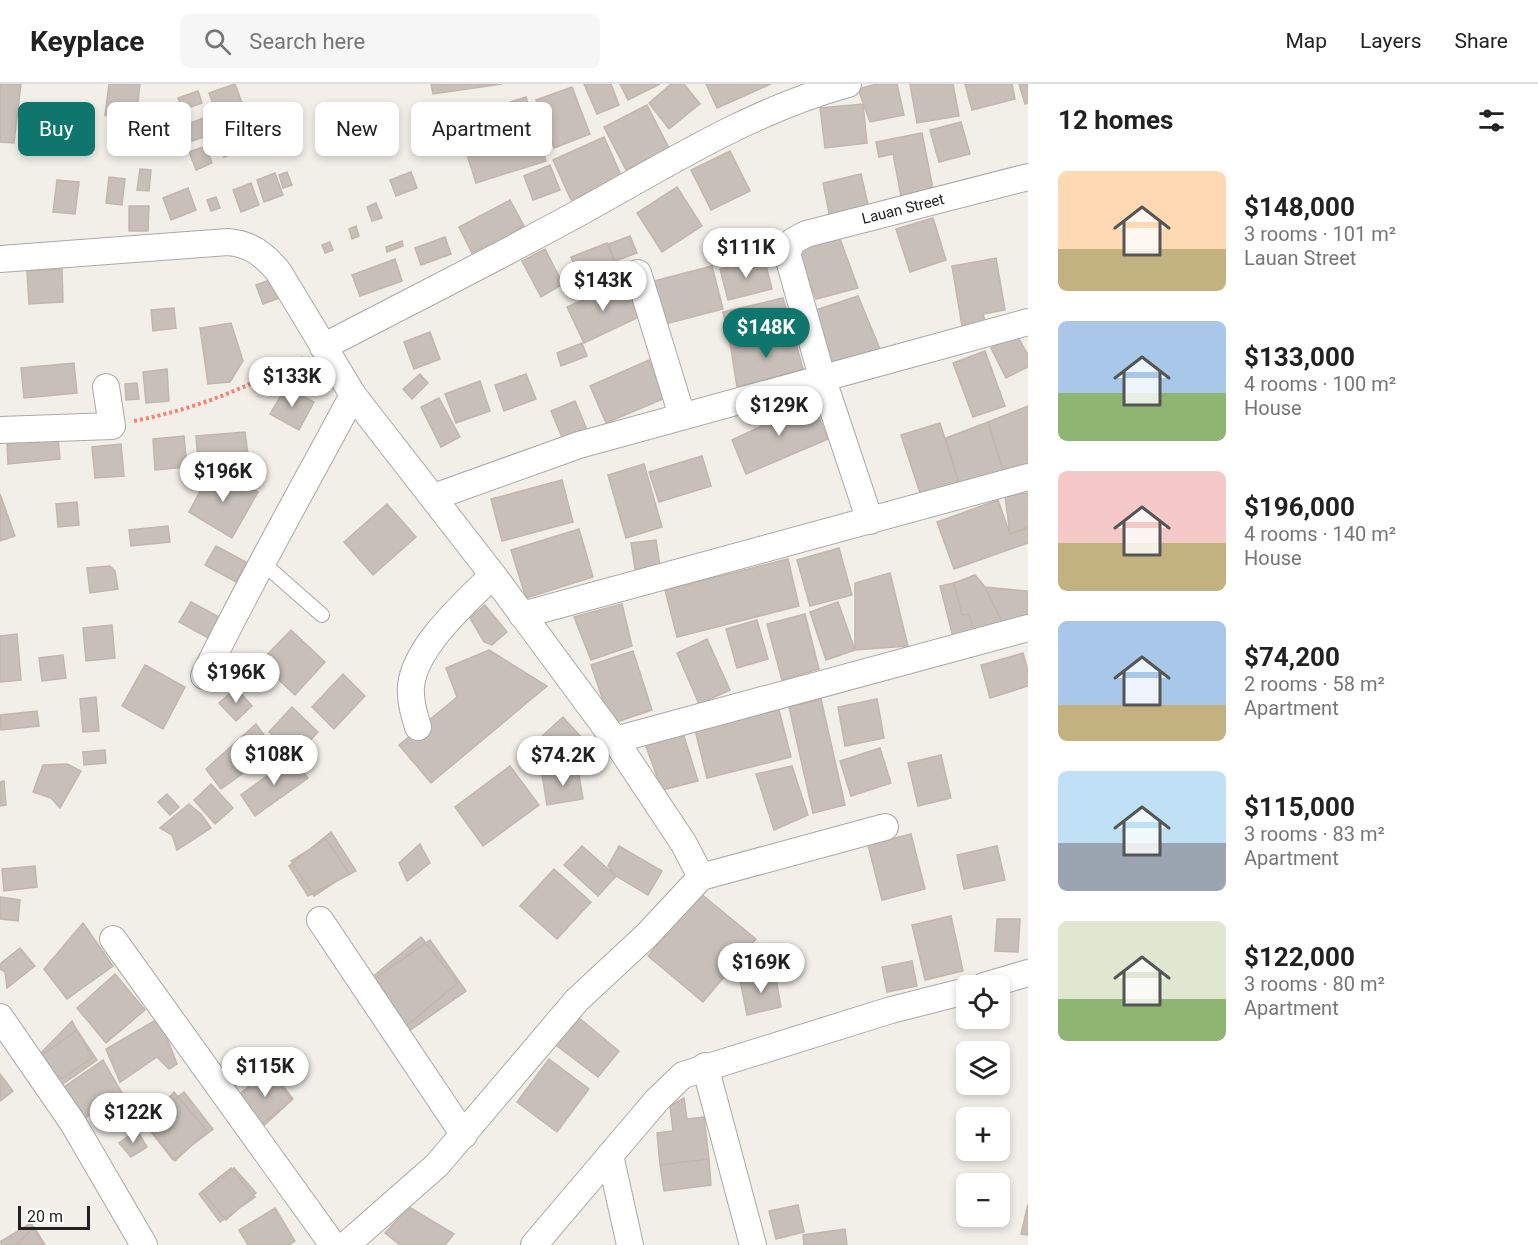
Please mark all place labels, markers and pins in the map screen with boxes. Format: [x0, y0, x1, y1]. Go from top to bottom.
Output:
pin: $111K [704, 228, 788, 279]
pin: $143K [561, 261, 645, 312]
pin: $148K [724, 308, 808, 359]
pin: $133K [250, 357, 334, 408]
pin: $129K [737, 386, 821, 437]
pin: $196K [181, 452, 265, 503]
pin: $196K [194, 653, 278, 704]
pin: $108K [232, 735, 316, 786]
pin: $74.2K [514, 736, 612, 787]
pin: $169K [719, 943, 803, 994]
pin: $115K [223, 1047, 307, 1098]
pin: $122K [91, 1093, 175, 1144]

